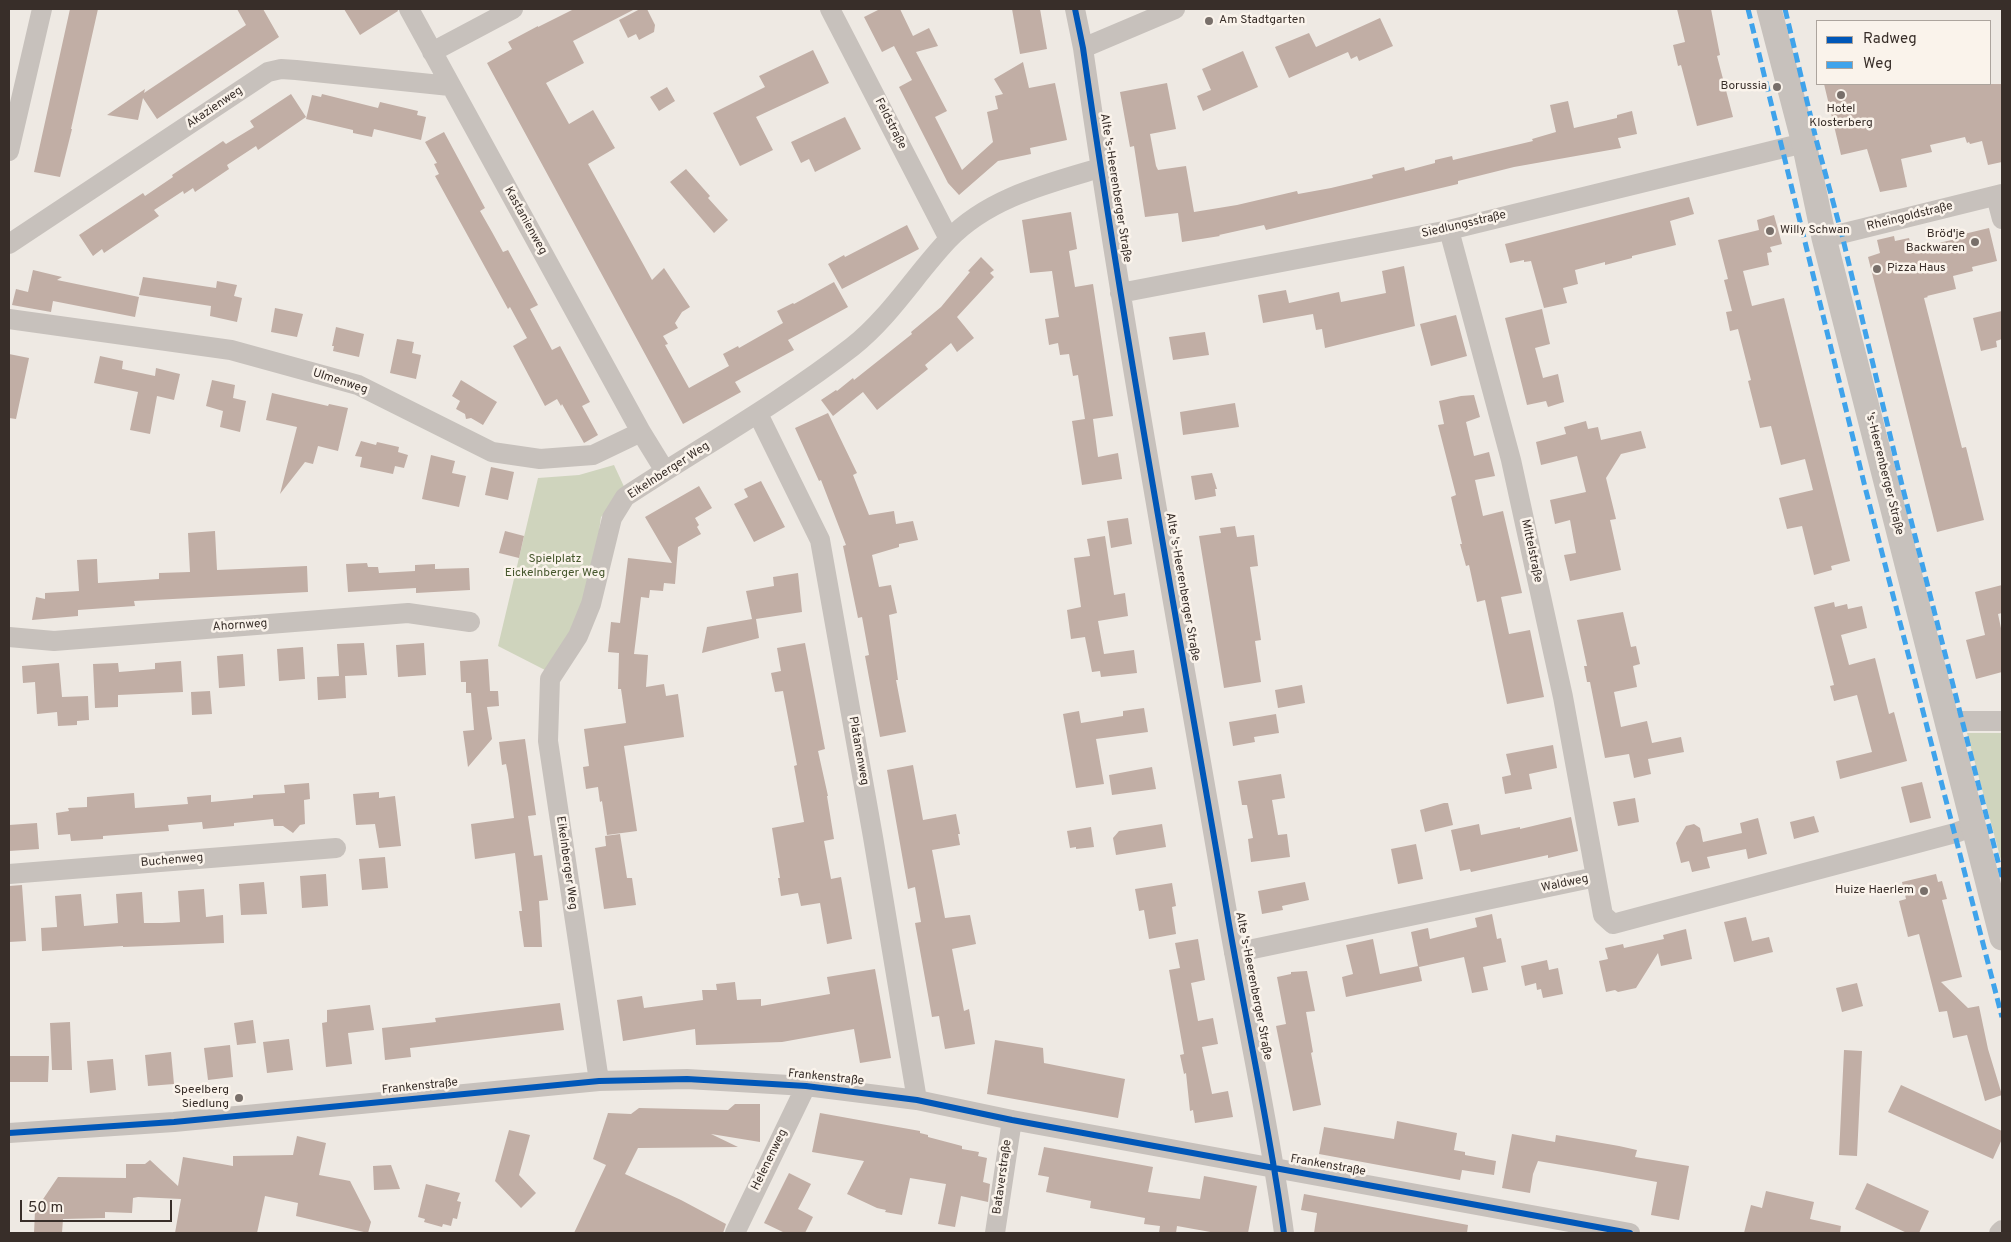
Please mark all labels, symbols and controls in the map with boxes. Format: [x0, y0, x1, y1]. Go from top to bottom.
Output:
place label: Am Stadtgarten [1219, 14, 1305, 28]
marker: Am Stadtgarten [1203, 15, 1215, 27]
legend [1816, 20, 1991, 85]
text: Radweg [1863, 30, 1917, 49]
text: Weg [1863, 55, 1892, 74]
place label: Borussia [1720, 80, 1767, 94]
marker: Borussia [1771, 81, 1783, 93]
street label: Akazienweg [184, 84, 246, 132]
marker: Hotel Klosterberg [1835, 89, 1847, 101]
street label: Feldstraße [871, 96, 909, 152]
place label: Hotel Klosterberg [1809, 103, 1873, 131]
street label: Alte 's-Heerenberger Straße [1096, 112, 1134, 264]
street label: Kastanienweg [500, 185, 550, 257]
street label: Rheingoldstraße [1866, 199, 1954, 235]
street label: Siedlungsstraße [1420, 208, 1508, 242]
place label: Willy Schwan [1780, 224, 1850, 238]
marker: Willy Schwan [1764, 225, 1776, 237]
place label: Bröd'je Backwaren [1906, 228, 1965, 256]
marker: Bröd'je Backwaren [1969, 236, 1981, 248]
place label: Pizza Haus [1887, 262, 1946, 276]
marker: Pizza Haus [1871, 263, 1883, 275]
street label: Ulmenweg [311, 366, 369, 398]
street label: 's-Heerenberger Straße [1862, 411, 1906, 537]
street label: Eikelnberger Weg [625, 439, 713, 503]
street label: Alte 's-Heerenberger Straße [1162, 511, 1202, 663]
street label: Mittelstraße [1517, 518, 1545, 584]
park label: Spielplatz Eickelnberger Weg [505, 553, 605, 581]
street label: Ahornweg [212, 617, 268, 635]
street label: Platanenweg [845, 715, 871, 787]
street label: Eikelnberger Weg [552, 815, 580, 911]
street label: Buchenweg [140, 851, 204, 871]
street label: Waldweg [1540, 872, 1590, 896]
place label: Huize Haerlem [1835, 884, 1914, 898]
marker: Huize Haerlem [1918, 885, 1930, 897]
street label: Alte 's-Heerenberger Straße [1232, 911, 1274, 1061]
street label: Frankenstraße [787, 1067, 865, 1089]
street label: Frankenstraße [381, 1076, 459, 1098]
place label: Speelberg Siedlung [174, 1084, 229, 1112]
marker: Speelberg Siedlung [233, 1092, 245, 1104]
street label: Helenenweg [749, 1127, 791, 1193]
street label: Bataverstraße [991, 1139, 1015, 1215]
street label: Frankenstraße [1289, 1152, 1367, 1180]
scale bar [22, 1190, 175, 1222]
text: 50 m [28, 1199, 63, 1218]

